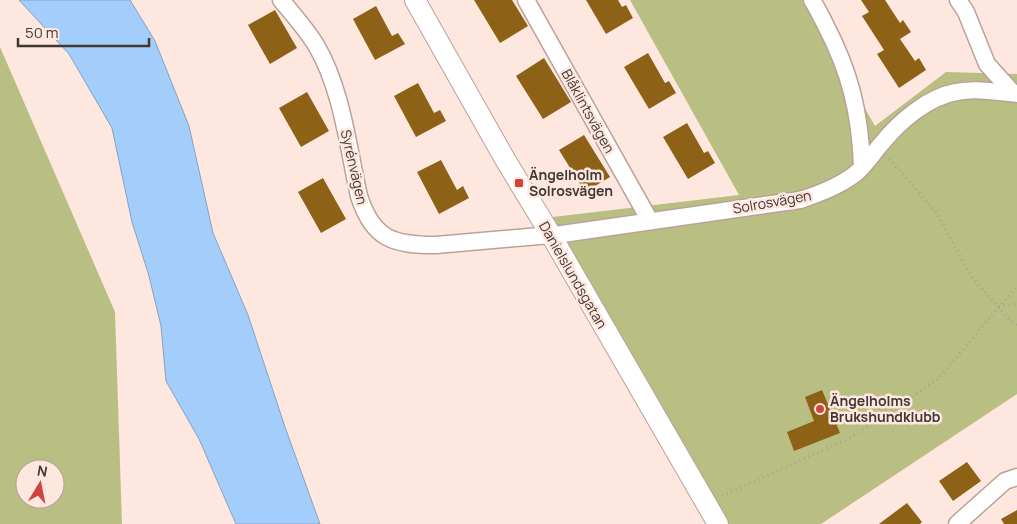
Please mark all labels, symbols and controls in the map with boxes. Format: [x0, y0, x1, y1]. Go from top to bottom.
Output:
scale bar [18, 15, 149, 47]
text: 50 m [25, 22, 59, 43]
street label: Blåklintsvägen [558, 65, 619, 156]
street label: Syrénvägen [337, 128, 372, 206]
place label: Ängelholm Solrosvägen [529, 165, 613, 200]
marker: Ängelholm Solrosvägen [513, 177, 525, 189]
street label: Solrosvägen [731, 185, 813, 218]
street label: Danielslundsgatan [535, 218, 612, 332]
place label: Ängelholms Brukshundklubb [830, 391, 941, 426]
marker: Ängelholms Brukshundklubb [814, 403, 826, 415]
north arrow [15, 459, 65, 509]
text: N [36, 460, 49, 481]

